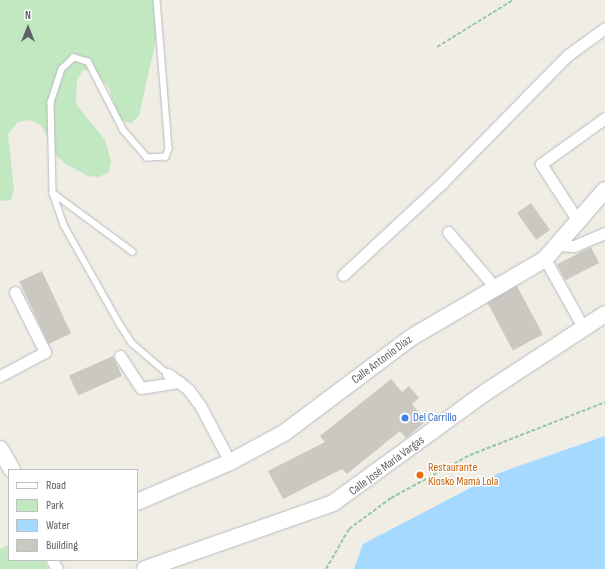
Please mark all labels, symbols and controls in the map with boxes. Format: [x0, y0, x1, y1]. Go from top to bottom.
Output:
north arrow [8, 8, 48, 48]
text: N [25, 9, 31, 22]
street label: Calle Antonio Díaz [349, 333, 415, 387]
place label: Del Carrillo [413, 411, 457, 425]
marker: Del Carrillo [400, 413, 410, 423]
street label: Calle José María Vargas [347, 433, 427, 499]
place label: Restaurante Kiosko Mamá Lola [428, 461, 498, 489]
legend [8, 469, 138, 561]
marker: Restaurante Kiosko Mamá Lola [415, 470, 425, 480]
text: Road [46, 478, 66, 493]
text: Park [46, 498, 64, 513]
text: Water [46, 518, 70, 533]
text: Building [46, 538, 78, 553]

